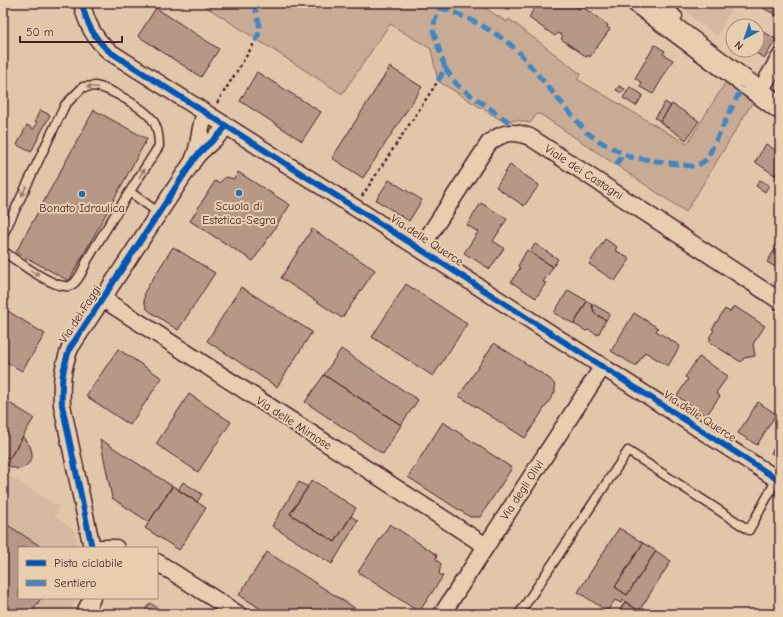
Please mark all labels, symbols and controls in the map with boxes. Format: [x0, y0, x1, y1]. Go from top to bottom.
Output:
scale bar [20, 18, 122, 44]
north arrow [725, 18, 765, 58]
text: 50 m [26, 25, 54, 39]
text: N [732, 38, 746, 53]
one-way arrow [85, 84, 98, 90]
street label: Viale dei Castagni [542, 141, 626, 203]
one-way arrow [138, 168, 146, 178]
one-way arrow [21, 185, 27, 197]
marker: Scuola di Estetica-Segra [234, 188, 244, 198]
marker: Bonato Idraulica [77, 189, 87, 199]
place label: Scuola di Estetica-Segra [202, 199, 276, 227]
place label: Bonato Idraulica [39, 201, 125, 215]
street label: Via delle Querce [388, 211, 466, 269]
one-way arrow [29, 269, 41, 276]
street label: Via dei Faggi [56, 282, 104, 346]
street label: Via delle Querce [661, 387, 739, 445]
street label: Via delle Mimose [254, 393, 334, 453]
street label: Via degli Olivi [498, 458, 546, 522]
legend [18, 547, 158, 599]
text: Pista ciclabile [54, 556, 123, 570]
text: Sentiero [54, 576, 96, 590]

